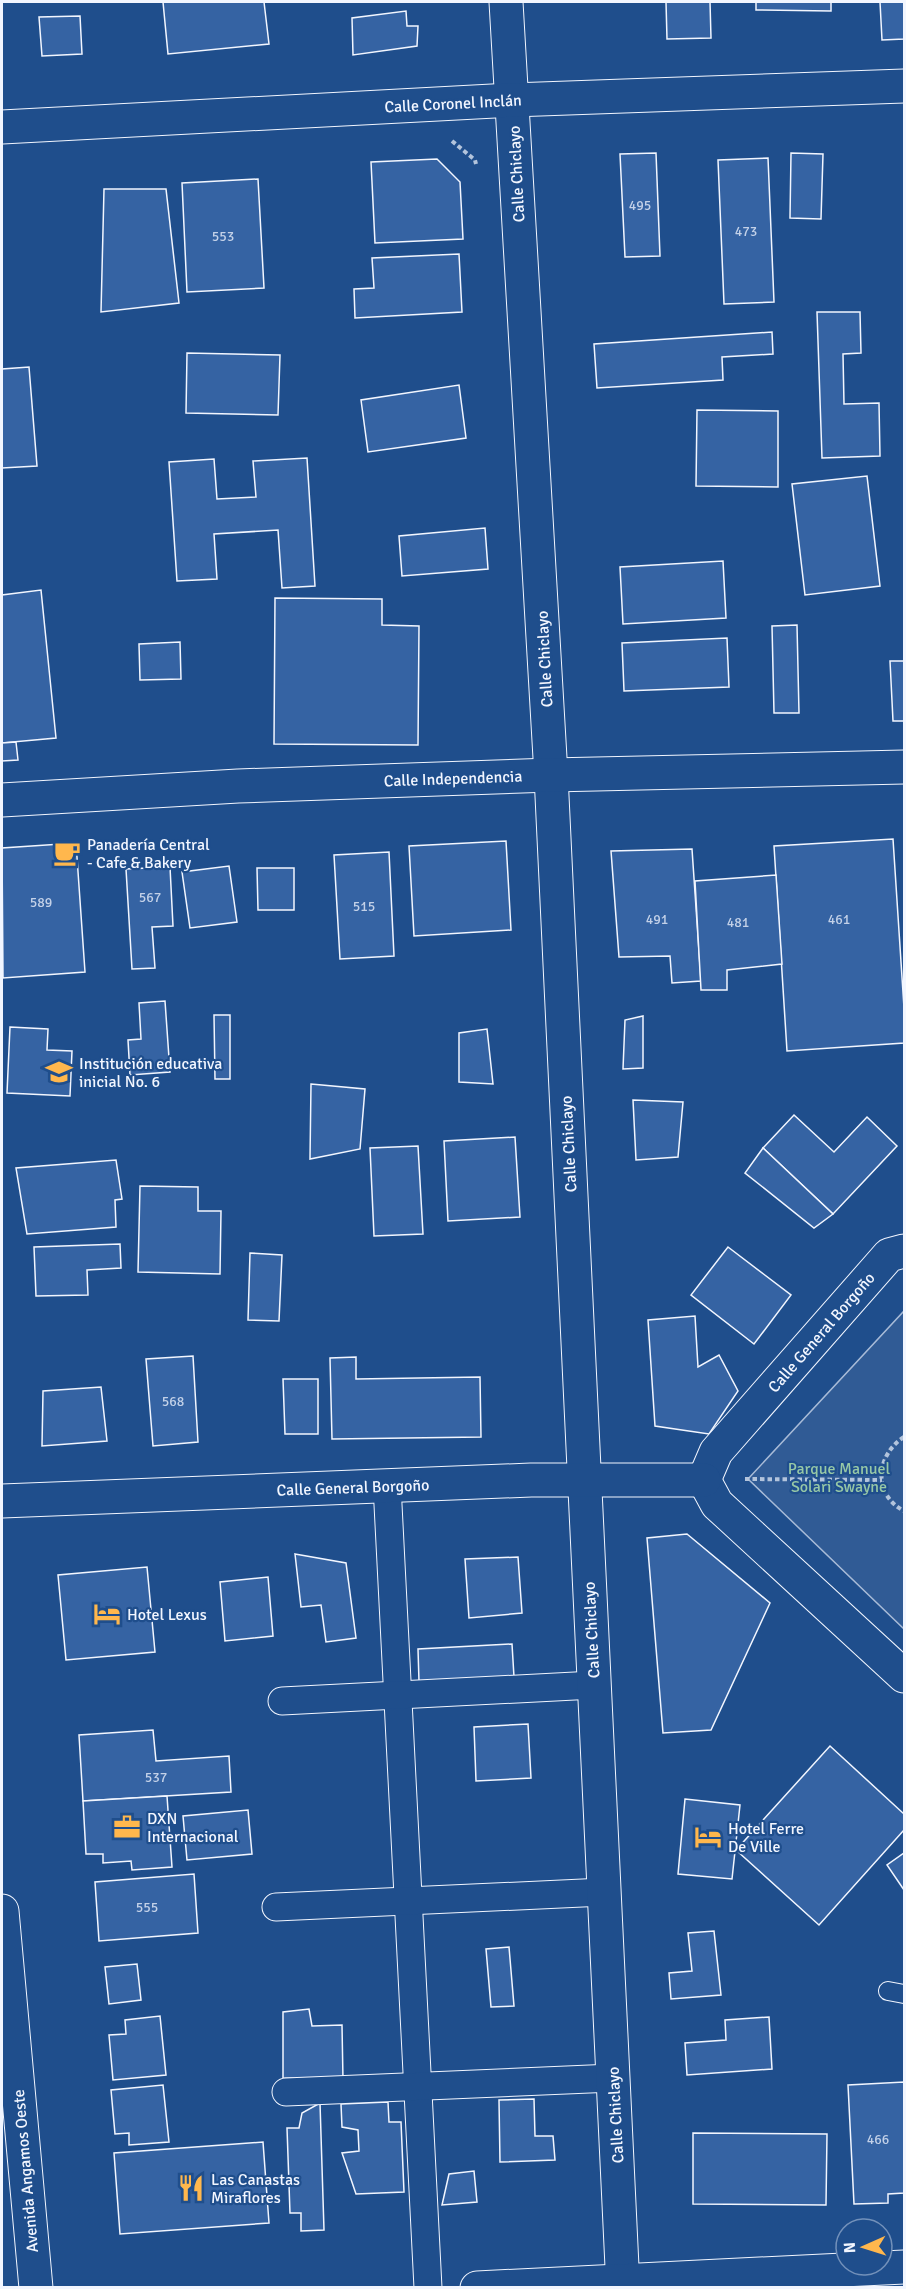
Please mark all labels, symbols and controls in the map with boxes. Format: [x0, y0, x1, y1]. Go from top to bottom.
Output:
street label: Calle Coronel Inclán [384, 90, 522, 118]
street label: Calle Chiclayo [504, 125, 530, 223]
house number: 495 [629, 197, 651, 214]
house number: 473 [735, 223, 757, 240]
house number: 553 [212, 228, 234, 245]
street label: Calle Chiclayo [532, 610, 558, 708]
street label: Calle Independencia [383, 767, 523, 791]
place label: Panadería Central - Cafe & Bakery [87, 835, 210, 873]
cafe icon: Panadería Central - Cafe & Bakery [52, 838, 82, 868]
house number: 567 [139, 889, 161, 906]
house number: 589 [30, 894, 52, 911]
house number: 515 [353, 898, 375, 915]
house number: 491 [646, 911, 668, 928]
house number: 461 [828, 911, 850, 928]
house number: 481 [727, 914, 749, 931]
place label: Institución educativa inicial No. 6 [79, 1054, 222, 1092]
school or university icon: Institución educativa inicial No. 6 [44, 1057, 74, 1087]
street label: Calle Chiclayo [556, 1095, 582, 1193]
street label: Calle General Borgoño [764, 1268, 879, 1397]
house number: 568 [162, 1393, 184, 1410]
park label: Parque Manuel Solari Swayne [788, 1459, 891, 1497]
street label: Calle General Borgoño [276, 1475, 430, 1501]
street label: Calle Chiclayo [579, 1581, 605, 1679]
hotel icon: Hotel Lexus [92, 1599, 122, 1629]
place label: Hotel Lexus [127, 1605, 207, 1625]
house number: 537 [145, 1769, 167, 1786]
place label: DXN Internacional [147, 1809, 239, 1847]
office icon: DXN Internacional [112, 1812, 142, 1842]
place label: Hotel Ferre De Ville [728, 1819, 804, 1857]
hotel icon: Hotel Ferre De Ville [693, 1822, 723, 1852]
house number: 555 [136, 1899, 158, 1916]
street label: Calle Chiclayo [603, 2066, 629, 2164]
street label: Avenida Angamos Oeste [9, 2089, 43, 2253]
house number: 466 [867, 2131, 889, 2148]
place label: Las Canastas Miraflores [211, 2170, 300, 2208]
restaurant icon: Las Canastas Miraflores [176, 2173, 206, 2203]
north arrow [834, 2217, 894, 2277]
text: N [840, 2242, 860, 2254]

